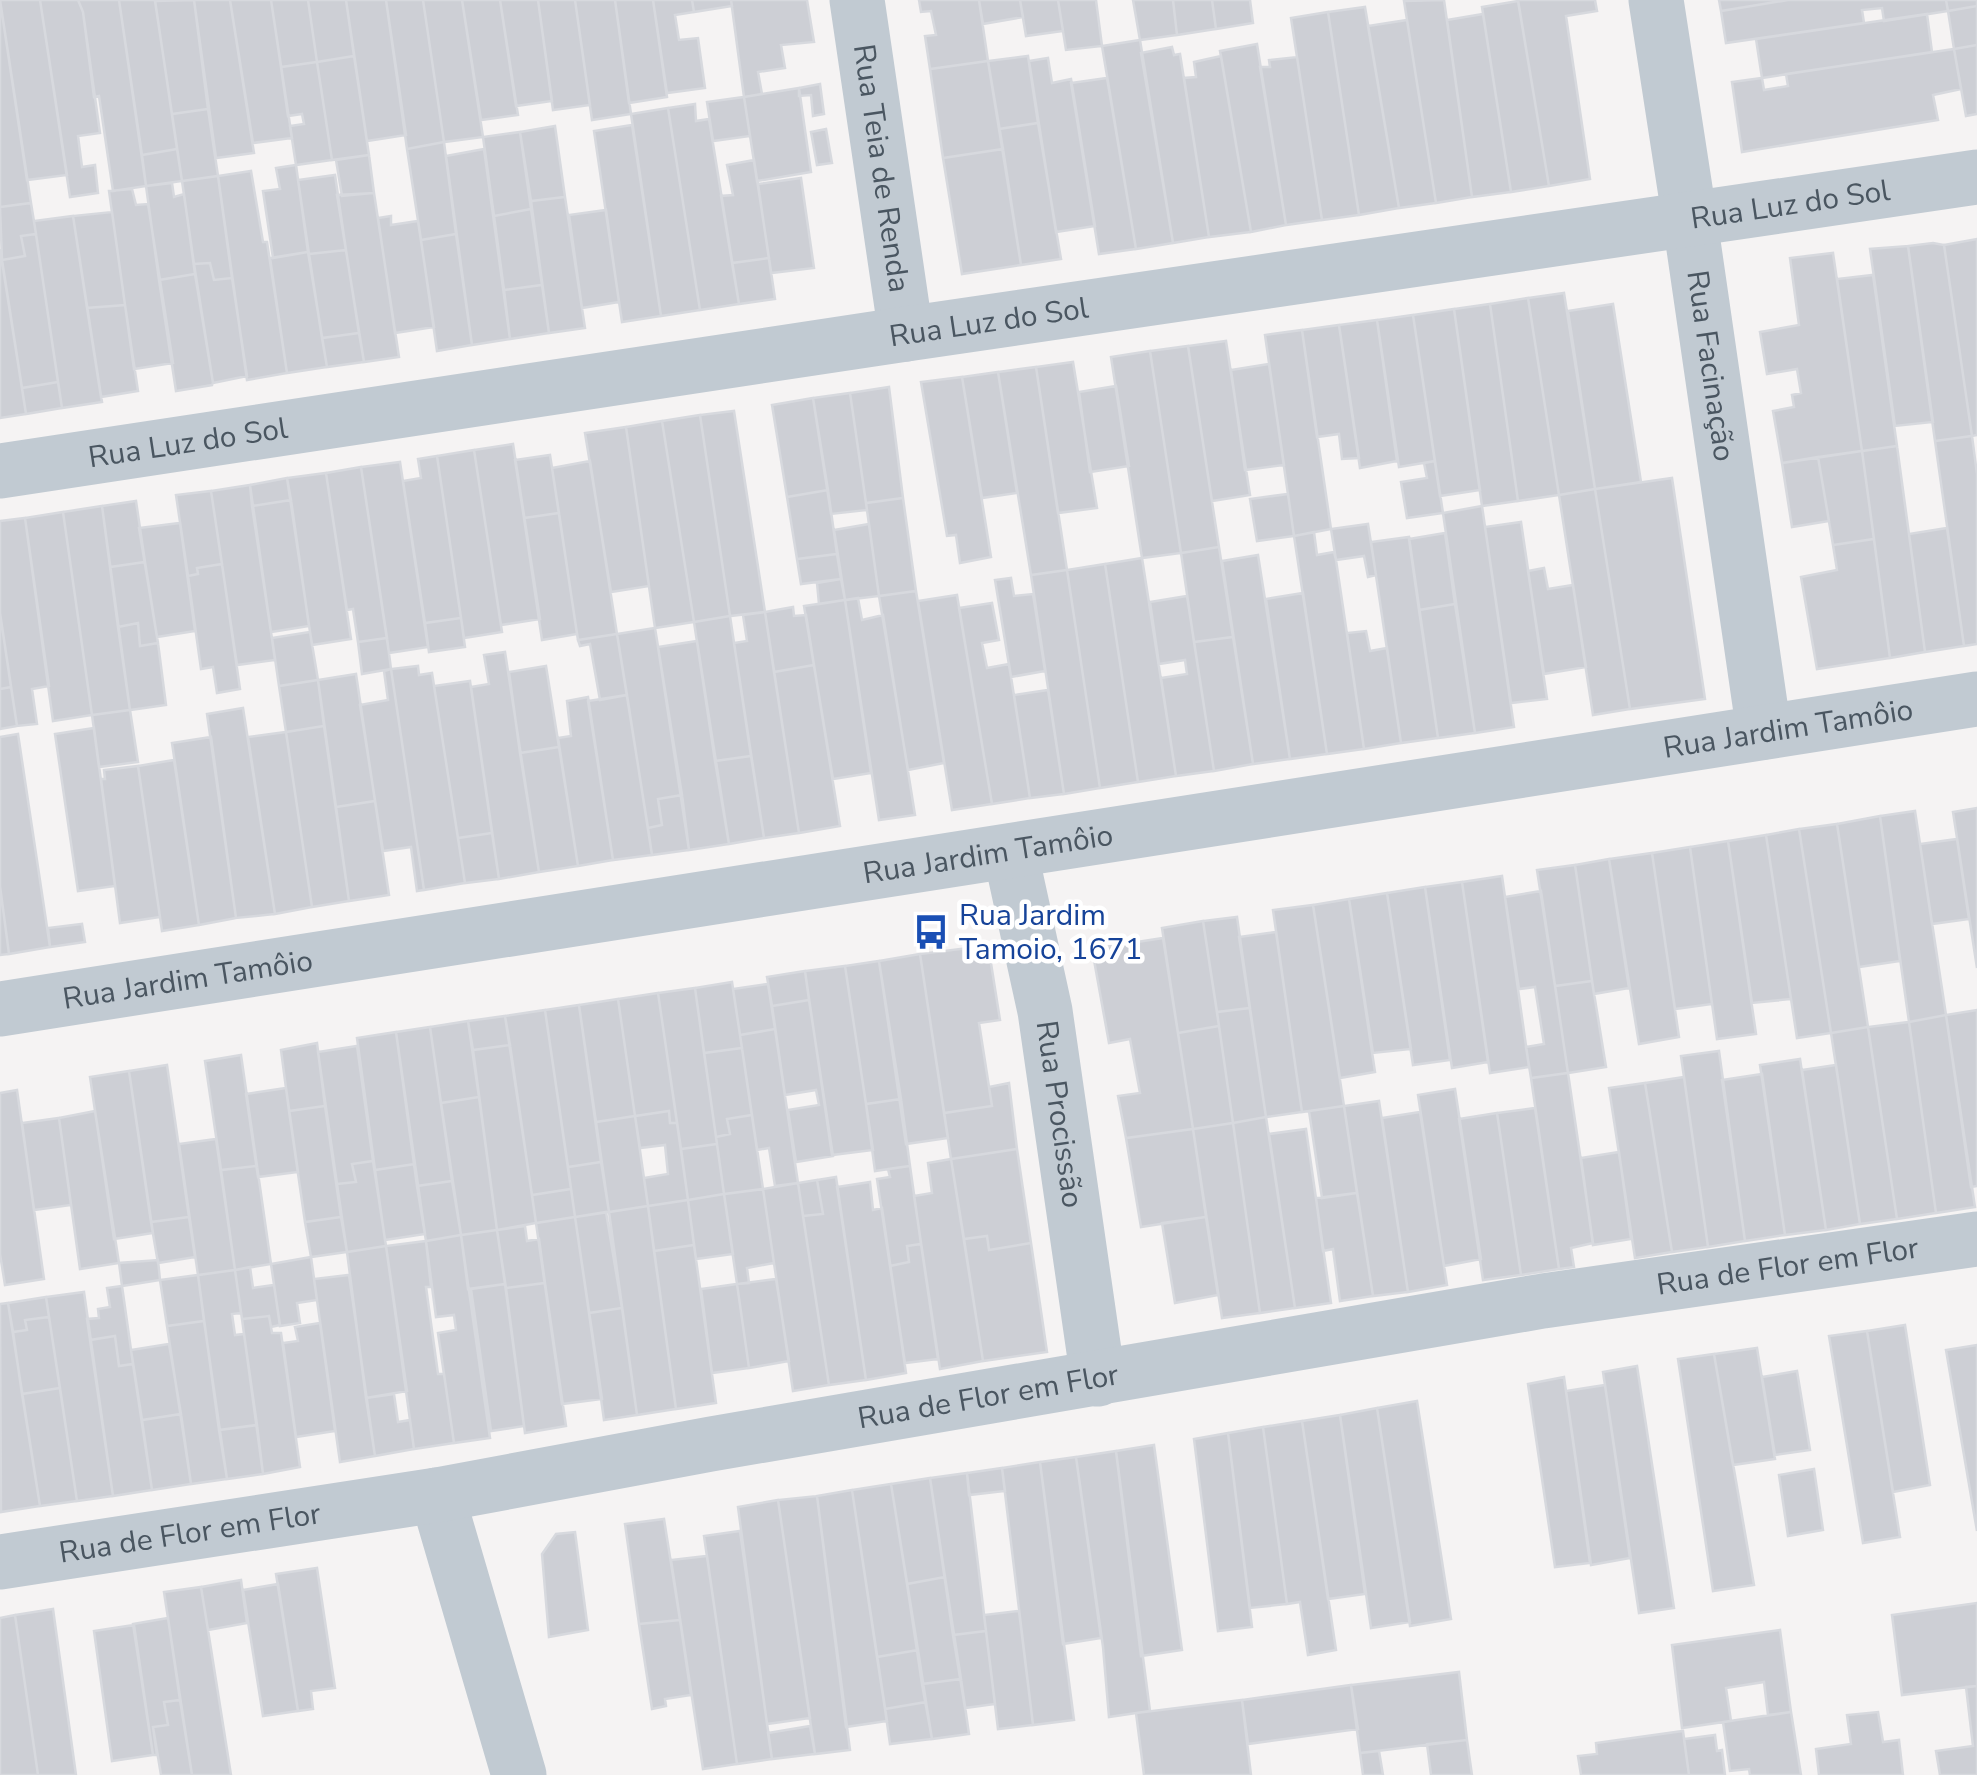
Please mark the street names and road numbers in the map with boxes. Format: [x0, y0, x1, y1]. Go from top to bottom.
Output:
street label: Rua Teia de Renda [843, 42, 920, 295]
street label: Rua Luz do Sol [1688, 170, 1893, 240]
street label: Rua Facinação [1676, 268, 1745, 464]
street label: Rua Luz do Sol [886, 287, 1091, 357]
street label: Rua Luz do Sol [86, 408, 290, 478]
street label: Rua Jardim Tamôio [1660, 689, 1916, 769]
street label: Rua Jardim Tamôio [860, 815, 1116, 894]
street label: Rua Jardim Tamôio [60, 940, 316, 1020]
street label: Rua Procissão [1026, 1018, 1093, 1211]
street label: Rua de Flor em Flor [1654, 1228, 1921, 1306]
street label: Rua de Flor em Flor [855, 1354, 1122, 1439]
street label: Rua de Flor em Flor [56, 1493, 324, 1574]

